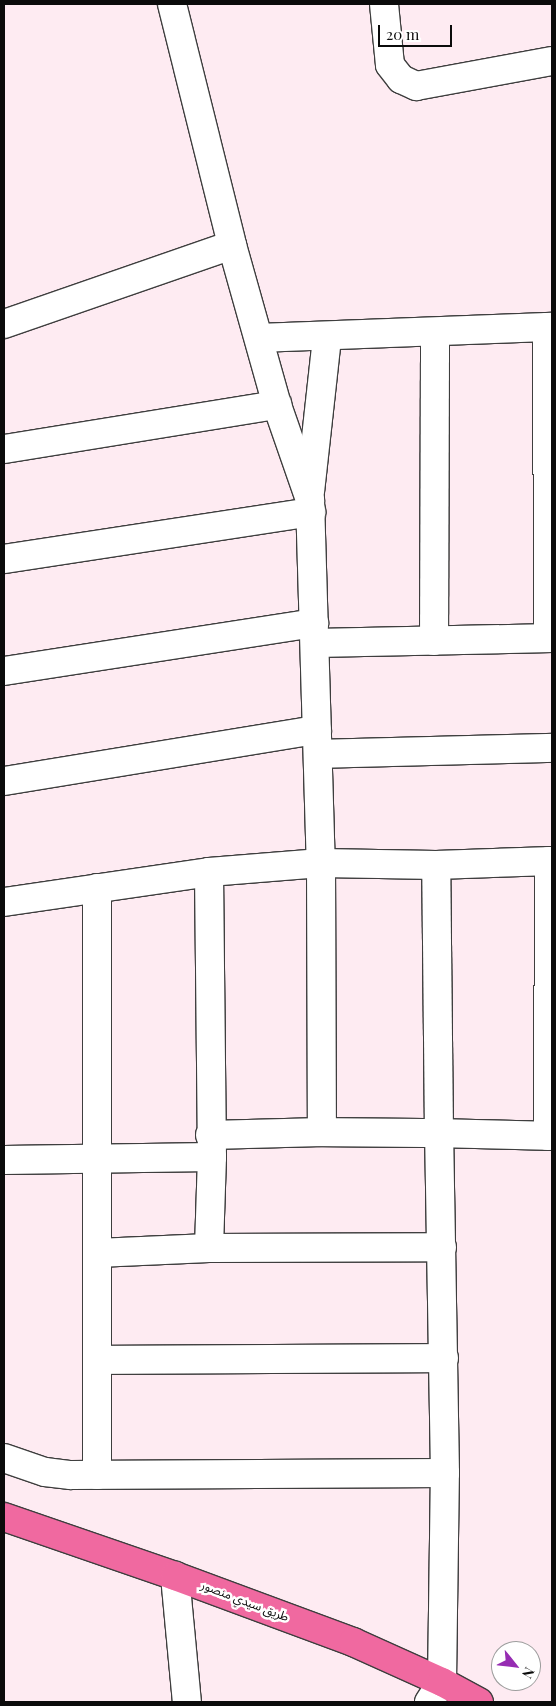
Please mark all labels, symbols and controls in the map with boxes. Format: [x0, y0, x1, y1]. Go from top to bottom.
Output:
scale bar [381, 15, 455, 47]
text: 20 m [386, 24, 419, 44]
street label: طريق سيدي منصور [199, 1578, 291, 1624]
north arrow [491, 1641, 541, 1691]
text: N [518, 1664, 539, 1682]

